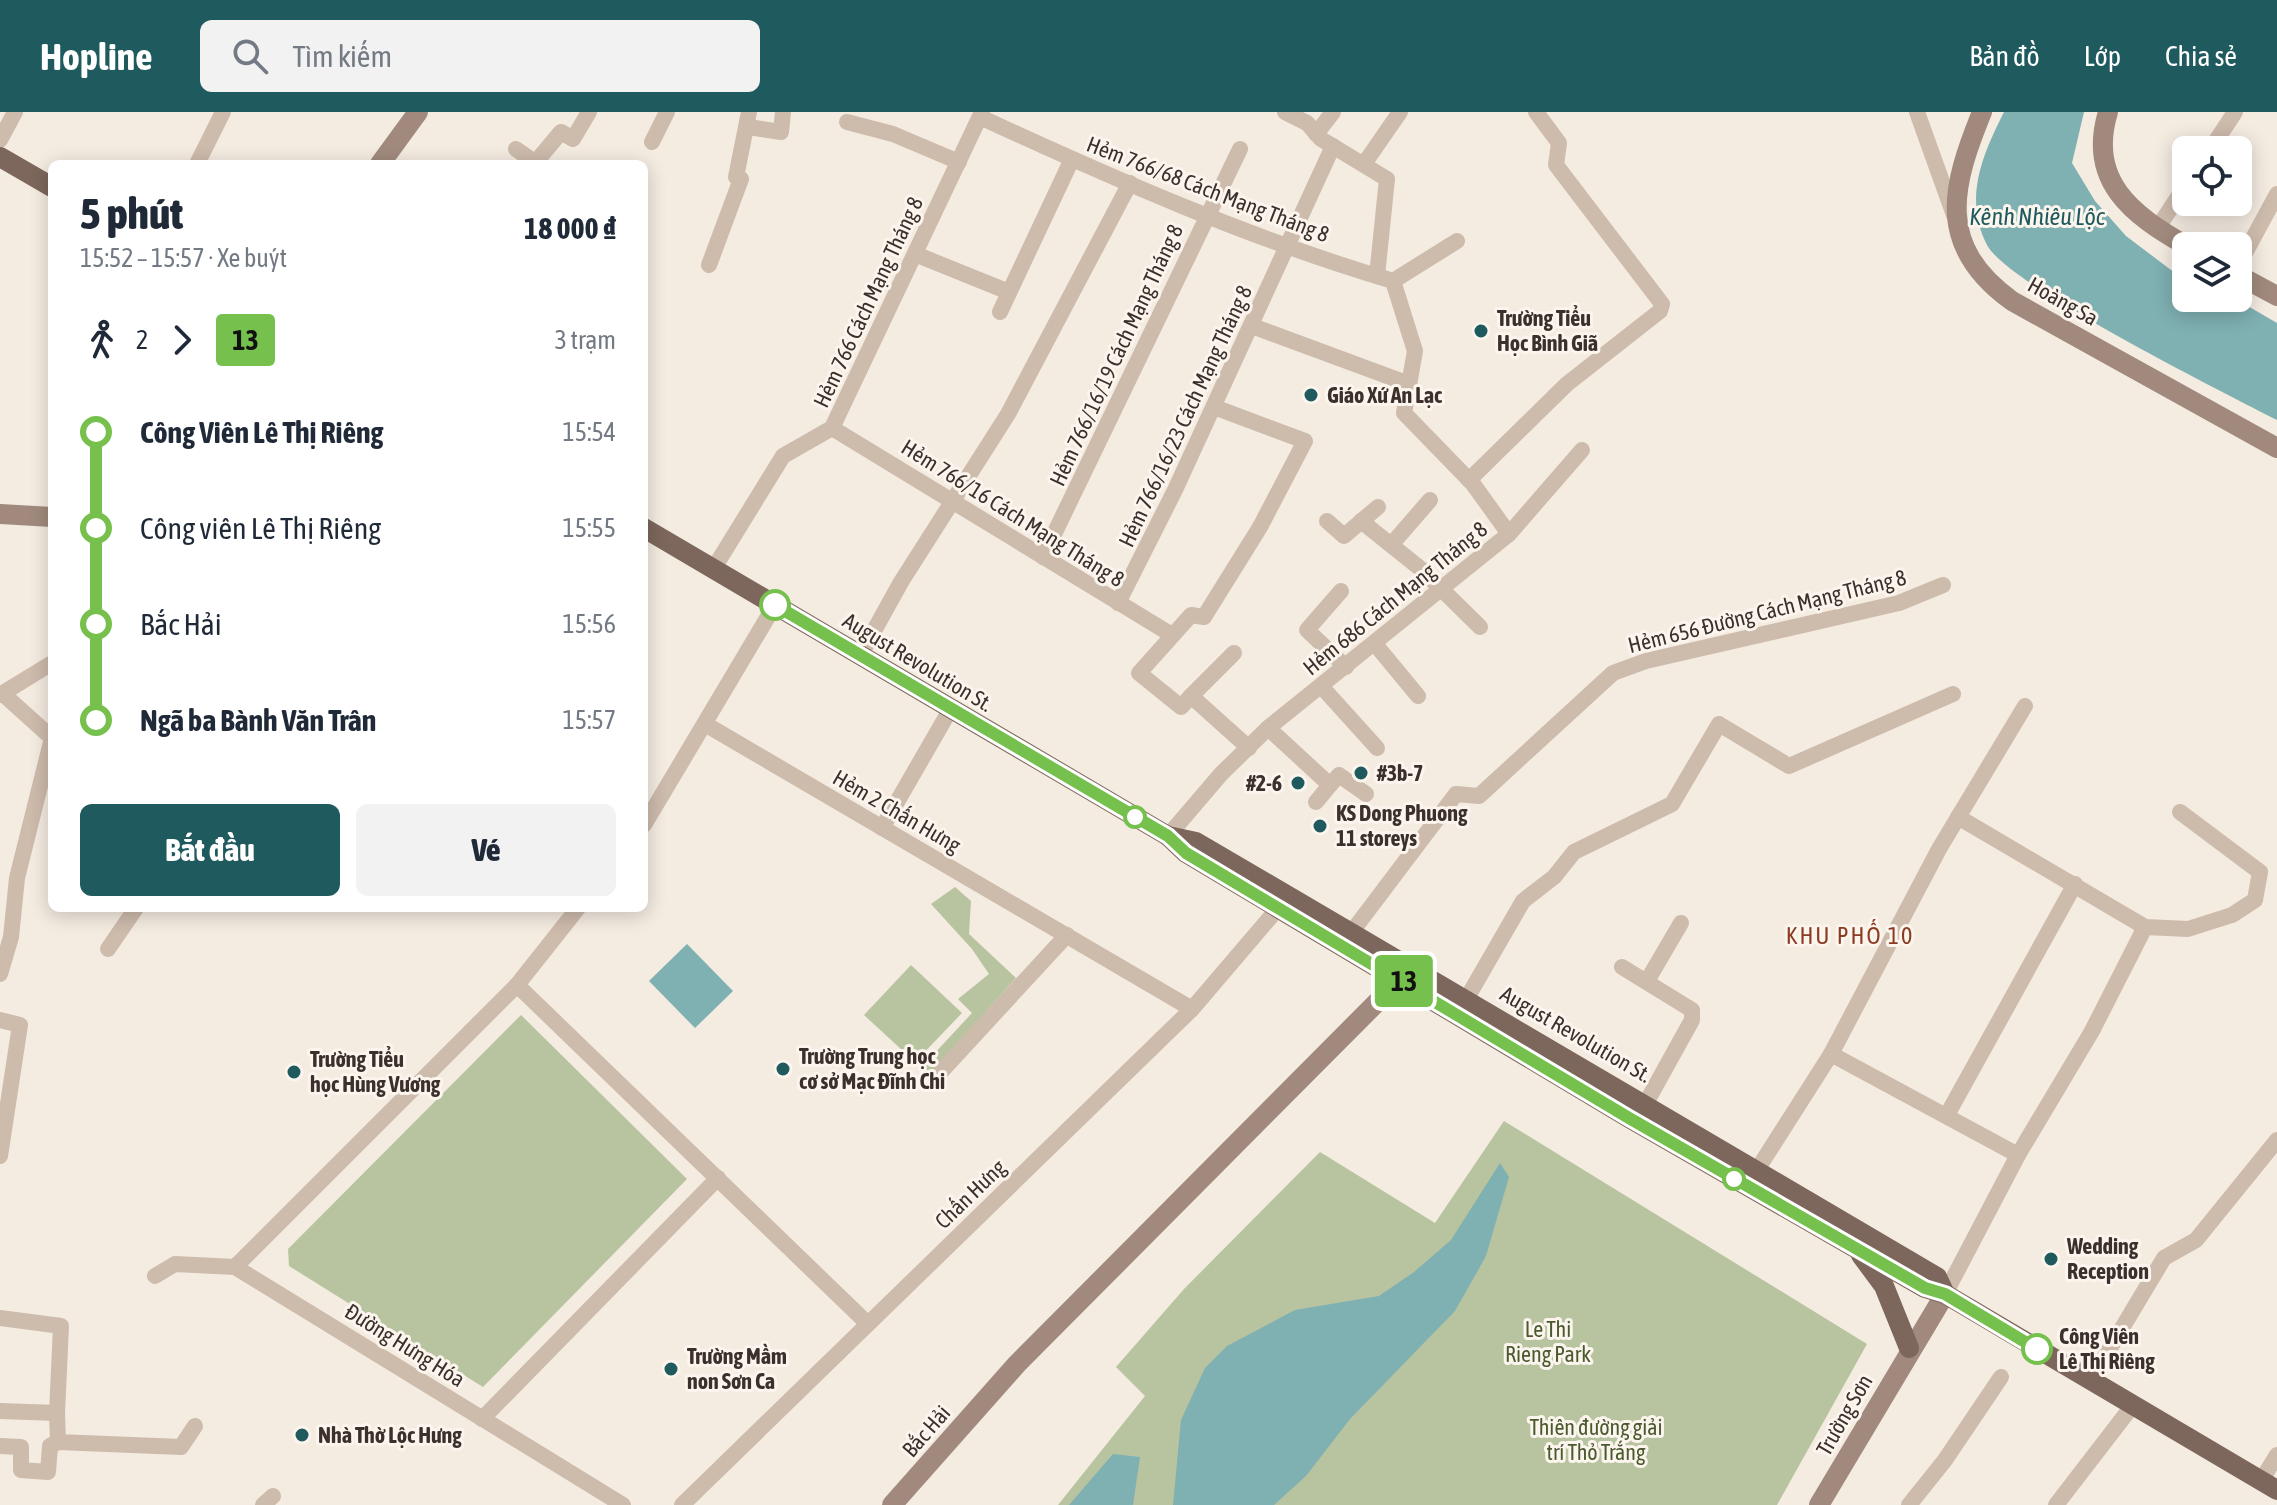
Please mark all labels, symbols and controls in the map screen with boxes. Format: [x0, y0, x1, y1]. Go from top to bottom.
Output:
search box [200, 20, 760, 92]
icon: search [228, 34, 272, 78]
text: Hopline [40, 35, 152, 78]
text: Tìm kiếm [292, 39, 392, 73]
text: Bản đồ [1969, 40, 2040, 72]
text: Lớp [2084, 40, 2121, 72]
text: Chia sẻ [2165, 40, 2237, 72]
street label: Hẻm 766/68 Cách Mạng Tháng 8 [1083, 131, 1333, 247]
map controls [2172, 136, 2252, 312]
button: locate [2172, 136, 2252, 216]
text: 5 phút [80, 188, 183, 238]
street label: Hẻm 766 Cách Mạng Tháng 8 [808, 193, 928, 411]
water label: Kênh Nhiêu Lộc [1969, 203, 2106, 230]
text: 18 000 ₫ [524, 211, 616, 245]
street label: Hẻm 766/16/19 Cách Mạng Tháng 8 [1044, 220, 1188, 490]
button: layers [2172, 232, 2252, 312]
text: 15:52 – 15:57 · Xe buýt [80, 243, 287, 273]
street label: Hoàng Sa [2023, 271, 2103, 331]
street label: Hẻm 766/16/23 Cách Mạng Tháng 8 [1113, 281, 1257, 551]
place label: Trường Tiểu Học Bình Giã [1497, 304, 1598, 356]
icon: walk [80, 318, 124, 362]
icon: forward [160, 318, 204, 362]
marker: Trường Tiểu Học Bình Giã [1472, 322, 1490, 340]
text: 13 [232, 324, 259, 356]
text: 2 [136, 325, 148, 355]
text: 3 trạm [555, 325, 616, 355]
place label: Giáo Xứ An Lạc [1327, 382, 1443, 408]
marker: Giáo Xứ An Lạc [1302, 386, 1320, 404]
text: Công Viên Lê Thị Riêng [140, 415, 383, 449]
text: 15:54 [562, 417, 616, 447]
street label: Hẻm 766/16 Cách Mạng Tháng 8 [897, 434, 1129, 592]
text: Công viên Lê Thị Riêng [140, 511, 381, 545]
text: 15:55 [562, 513, 616, 543]
street label: Hẻm 686 Cách Mạng Tháng 8 [1298, 516, 1492, 680]
street label: Hẻm 656 Đường Cách Mạng Tháng 8 [1625, 564, 1909, 658]
unlabelled marker [760, 590, 790, 620]
text: Bắc Hải [140, 607, 222, 641]
street label: August Revolution St. [838, 607, 998, 717]
text: 15:56 [562, 609, 616, 639]
text: Ngã ba Bành Văn Trân [140, 703, 376, 737]
text: 15:57 [562, 705, 616, 735]
place label: #3b-7 [1376, 760, 1423, 786]
street label: Hẻm 2 Chấn Hưng [829, 764, 966, 858]
marker: #3b-7 [1352, 764, 1370, 782]
place label: #2-6 [1245, 770, 1282, 796]
marker: #2-6 [1289, 774, 1307, 792]
place label: KS Dong Phuong 11 storeys [1336, 800, 1468, 851]
button: Bắt đầu [80, 804, 340, 896]
button: Vé [356, 804, 616, 896]
unlabelled marker [1124, 806, 1146, 828]
marker: KS Dong Phuong 11 storeys [1311, 817, 1329, 835]
district label: KHU PHỐ 10 [1786, 919, 1914, 949]
line badge: 13 [1368, 955, 1440, 1007]
text: 13 [1391, 965, 1417, 997]
street label: August Revolution St. [1496, 980, 1656, 1088]
place label: Trường Trung học cơ sở Mạc Đĩnh Chi [799, 1043, 945, 1094]
place label: Trường Tiểu học Hùng Vương [310, 1045, 441, 1097]
marker: Trường Trung học cơ sở Mạc Đĩnh Chi [774, 1060, 792, 1078]
marker: Trường Tiểu học Hùng Vương [285, 1063, 303, 1081]
street label: Chấn Hưng [929, 1154, 1011, 1234]
unlabelled marker [1723, 1168, 1745, 1190]
place label: Wedding Reception [2066, 1233, 2149, 1284]
marker: Wedding Reception [2042, 1250, 2060, 1268]
street label: Đường Hưng Hóa [340, 1298, 470, 1392]
park label: Le Thi Rieng Park [1505, 1316, 1591, 1367]
place label: Công Viên Lê Thị Riêng [2059, 1323, 2155, 1374]
marker: Công Viên Lê Thị Riêng [2022, 1334, 2052, 1364]
place label: Trường Mầm non Sơn Ca [687, 1343, 787, 1394]
marker: Trường Mầm non Sơn Ca [662, 1360, 680, 1378]
street label: Trường Sơn [1810, 1370, 1878, 1460]
street label: Bắc Hải [897, 1400, 955, 1462]
park label: Thiên đường giải trí Thỏ Trắng [1529, 1414, 1663, 1465]
place label: Nhà Thờ Lộc Hưng [318, 1422, 462, 1448]
marker: Nhà Thờ Lộc Hưng [293, 1426, 311, 1444]

